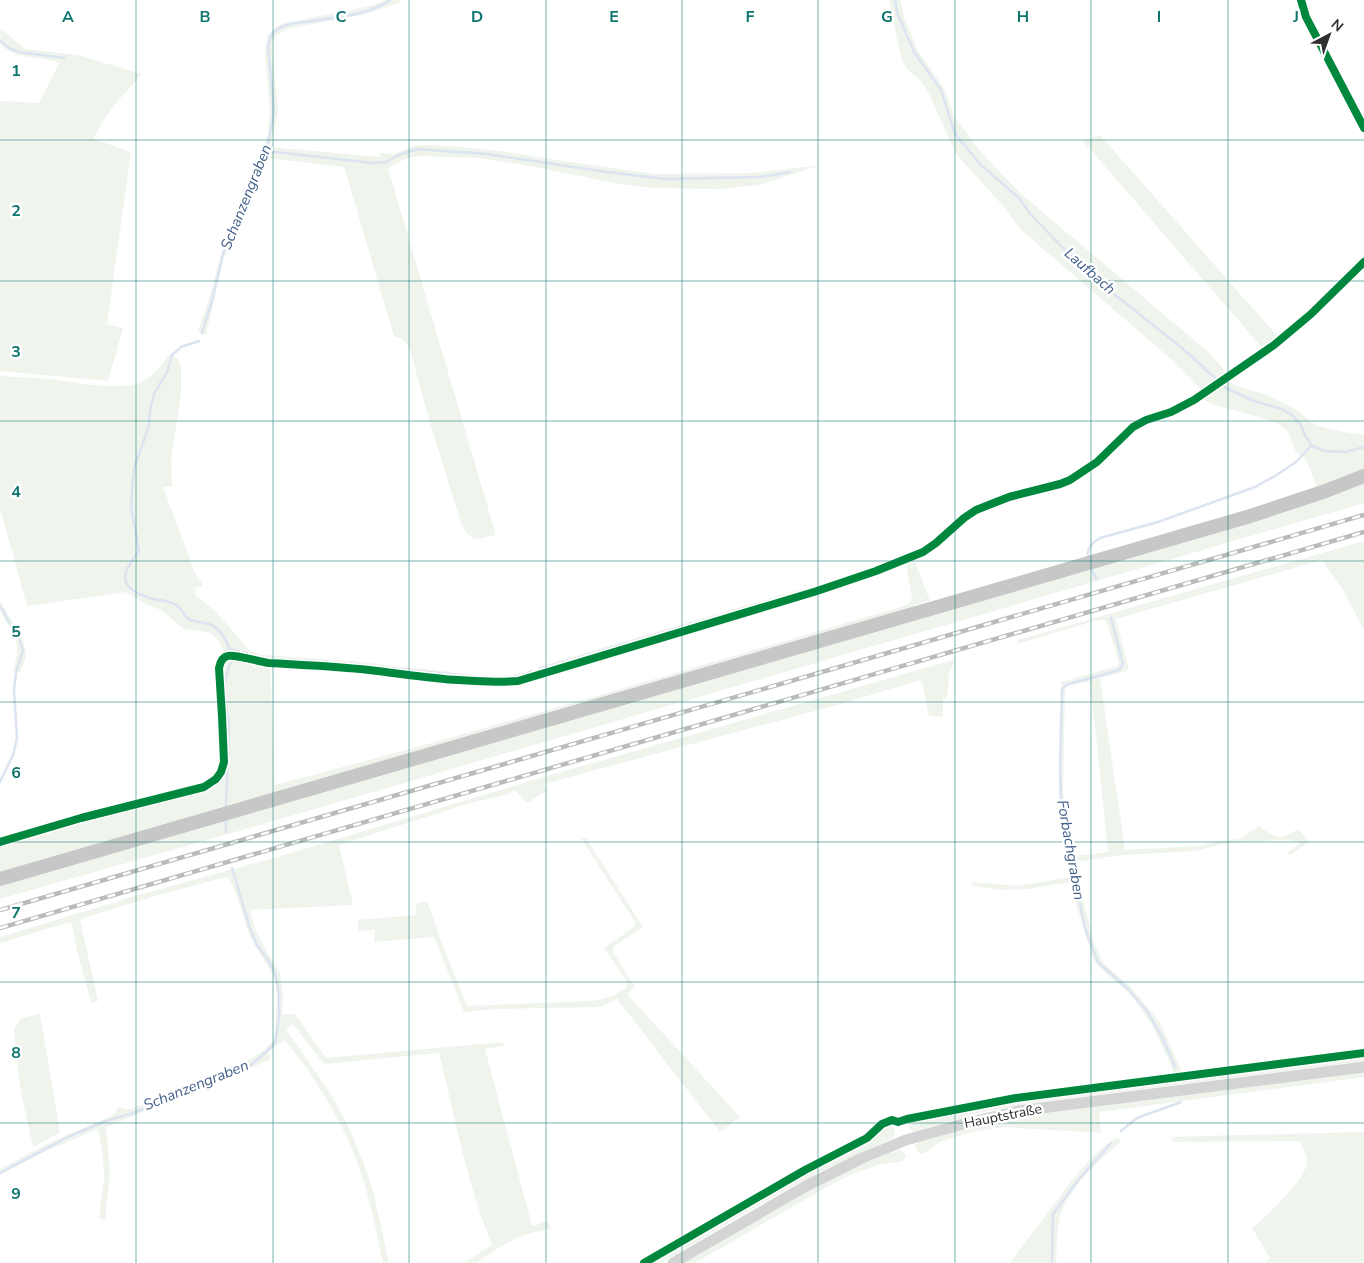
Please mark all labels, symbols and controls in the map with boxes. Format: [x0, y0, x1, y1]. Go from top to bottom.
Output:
text: A [62, 6, 74, 28]
text: B [199, 6, 211, 28]
text: C [336, 6, 347, 28]
text: D [471, 6, 483, 28]
text: E [609, 6, 619, 28]
text: F [746, 6, 755, 28]
text: G [881, 6, 893, 28]
text: H [1017, 6, 1029, 28]
text: I [1157, 6, 1161, 28]
text: J [1292, 6, 1299, 28]
north arrow [1304, 10, 1354, 60]
text: N [1327, 15, 1347, 36]
text: 1 [11, 60, 21, 82]
water label: Schanzengraben [216, 141, 276, 253]
text: 2 [11, 200, 21, 222]
water label: Laufbach [1060, 243, 1120, 299]
text: 3 [11, 341, 21, 363]
text: 4 [11, 481, 21, 503]
text: 5 [11, 621, 21, 643]
text: 6 [11, 762, 21, 784]
water label: Forbachgraben [1052, 798, 1090, 902]
text: 7 [11, 902, 21, 924]
text: 8 [11, 1042, 21, 1064]
water label: Schanzengraben [140, 1055, 252, 1115]
street label: Hauptstraße [962, 1099, 1044, 1133]
text: 9 [11, 1183, 21, 1205]

